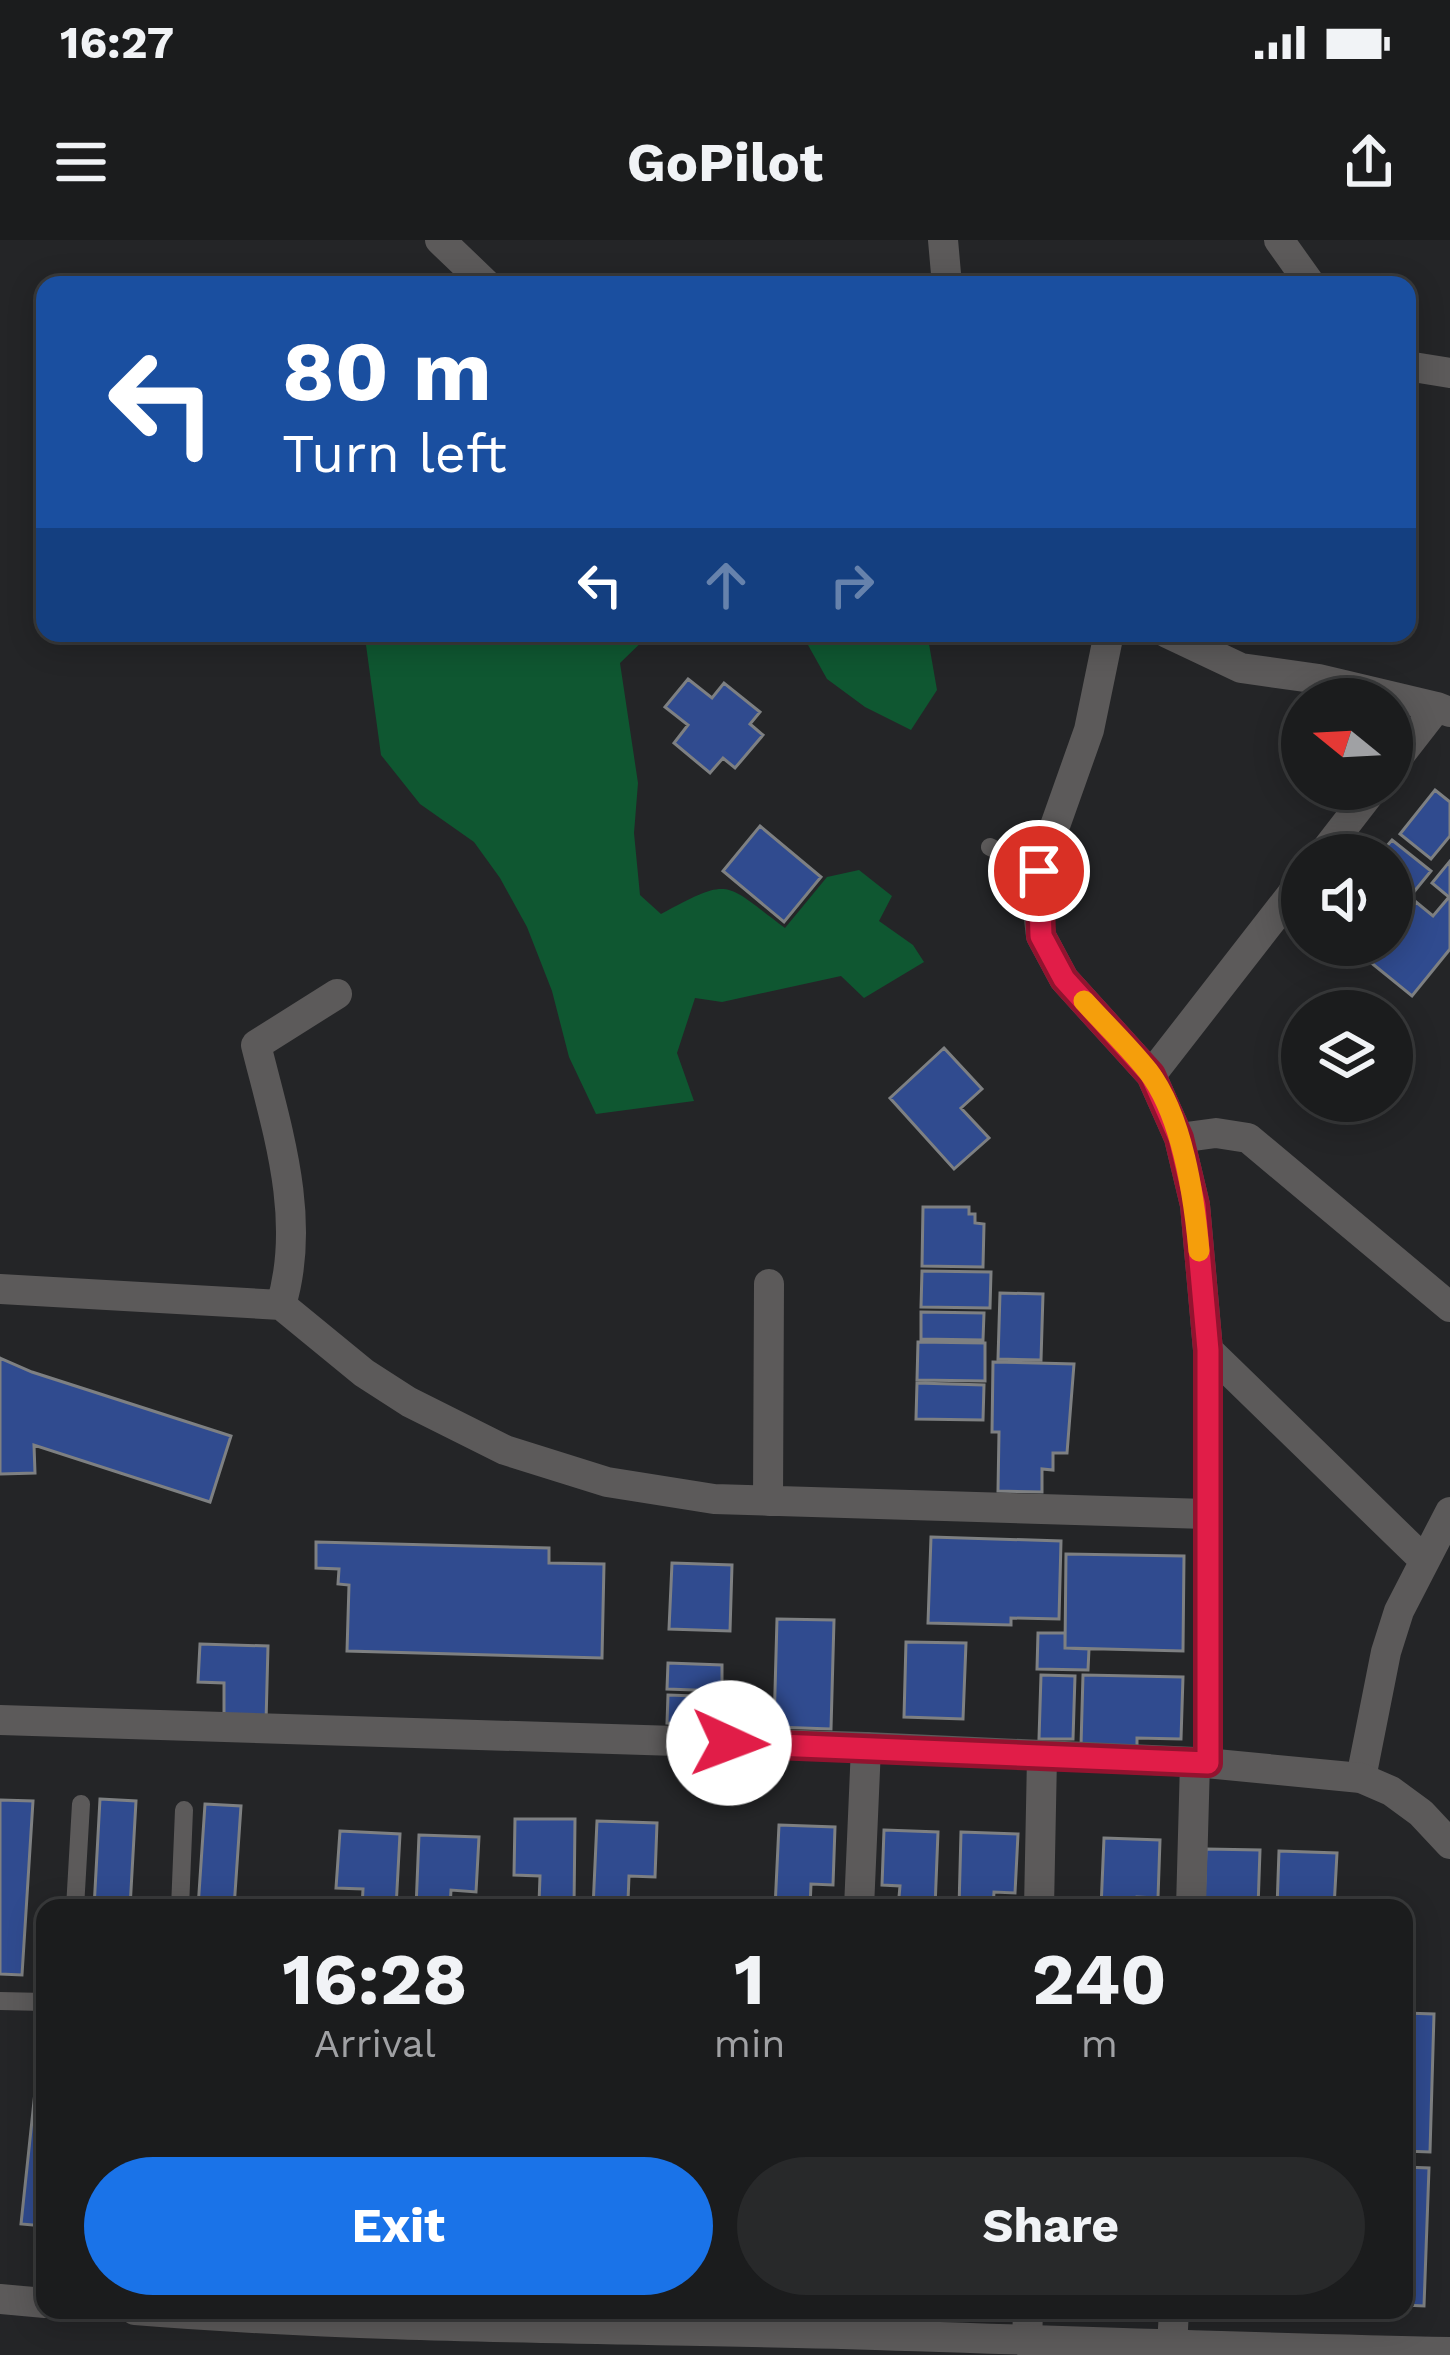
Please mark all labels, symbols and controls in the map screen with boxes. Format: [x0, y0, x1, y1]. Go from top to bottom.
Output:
text: 16:27 [60, 16, 174, 69]
icon: menu [48, 129, 114, 195]
icon: share [1336, 129, 1402, 195]
text: GoPilot [627, 131, 823, 194]
text: 80 m [282, 322, 492, 420]
icon: left [84, 324, 240, 480]
text: Turn left [282, 422, 507, 485]
icon: left [567, 552, 633, 618]
icon: ahead [693, 552, 759, 618]
icon: right [819, 552, 885, 618]
north arrow [1281, 678, 1413, 810]
map controls [1281, 678, 1413, 1122]
pin [988, 820, 1090, 922]
button: sound [1281, 834, 1413, 966]
icon: arrive [1006, 838, 1072, 904]
button: layers [1281, 990, 1413, 1122]
position arrow [666, 1680, 792, 1806]
text: 16:28 [282, 1937, 467, 2021]
text: 1 [734, 1937, 765, 2021]
text: 240 [1032, 1937, 1167, 2021]
text: Arrival [314, 2021, 436, 2066]
text: min [714, 2021, 785, 2066]
text: m [1081, 2021, 1118, 2066]
button: Exit [84, 2157, 713, 2295]
button: Share [737, 2157, 1365, 2295]

